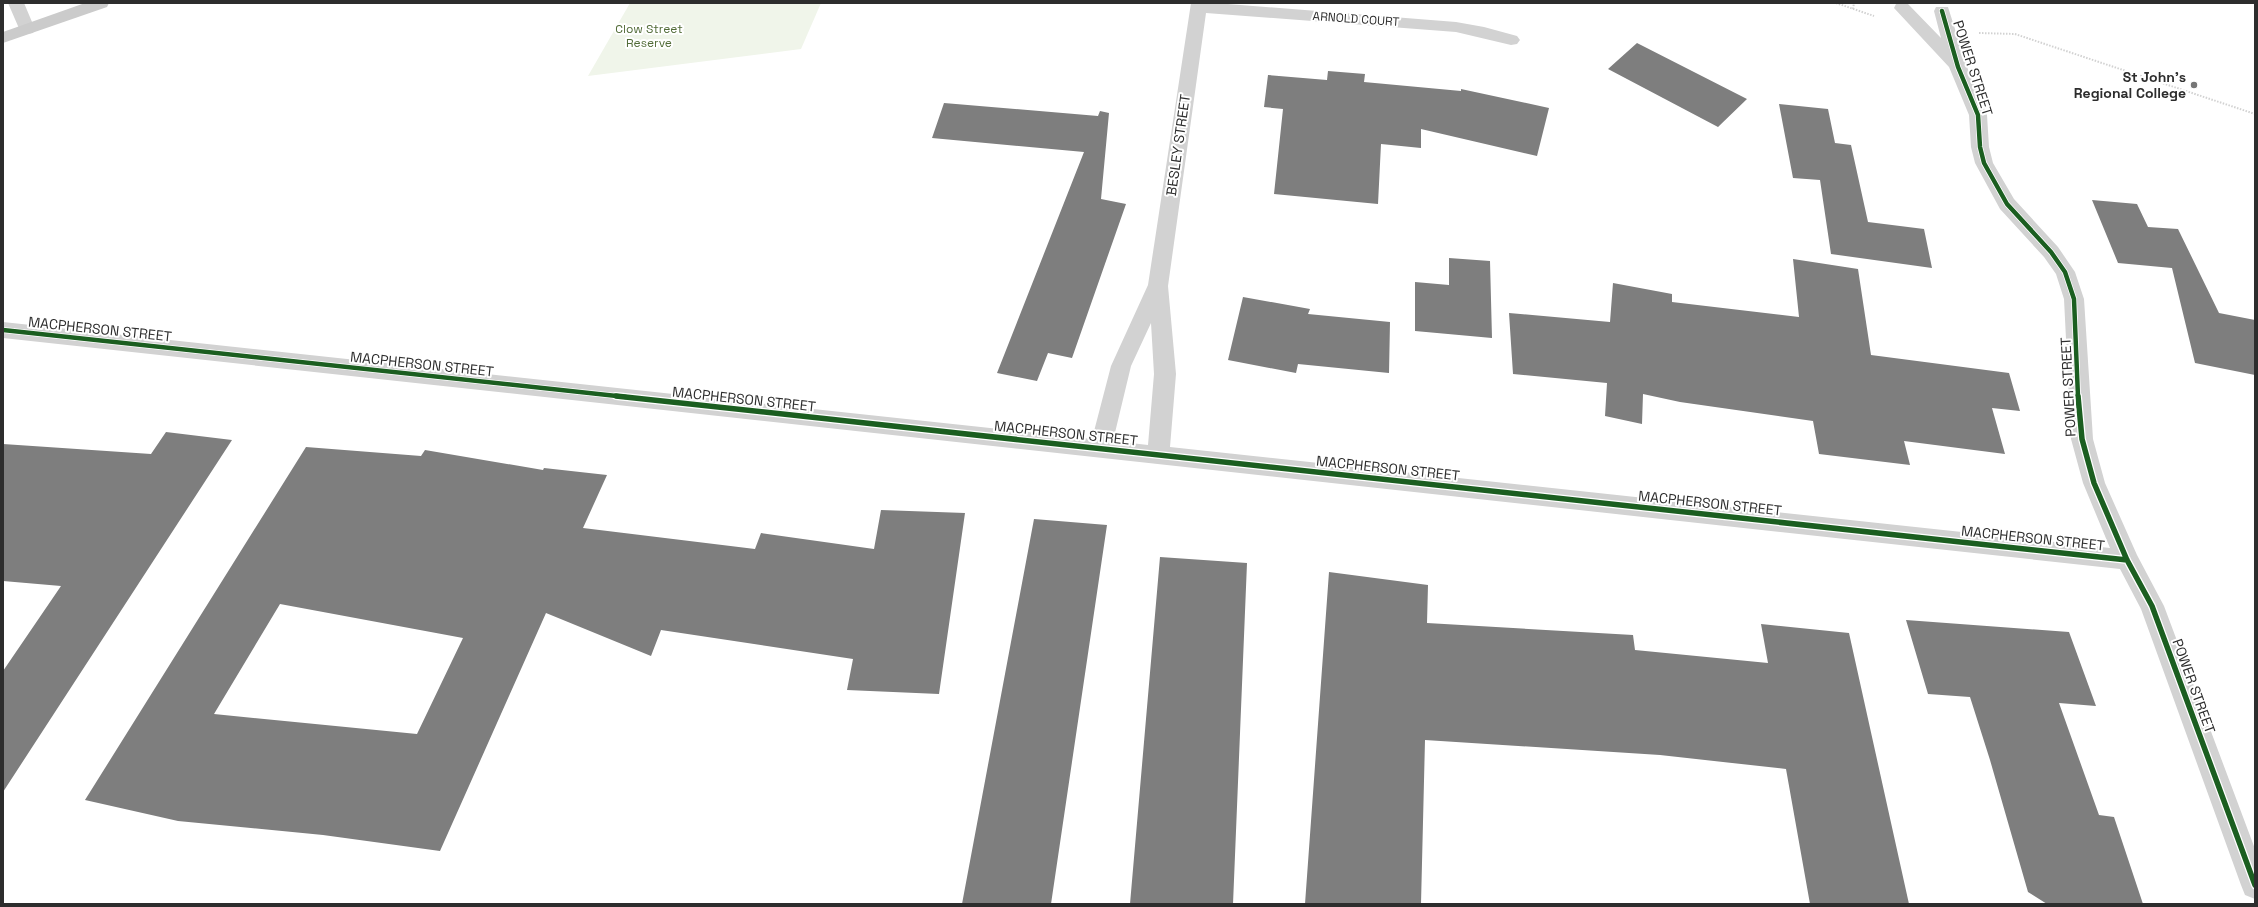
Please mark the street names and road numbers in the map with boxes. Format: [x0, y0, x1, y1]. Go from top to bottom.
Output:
street label: ARNOLD COURT [1312, 8, 1400, 30]
street label: POWER STREET [1949, 18, 1997, 118]
street label: BESLEY STREET [1162, 93, 1194, 197]
street label: MACPHERSON STREET [27, 313, 173, 345]
street label: POWER STREET [2056, 337, 2080, 437]
street label: MACPHERSON STREET [349, 348, 495, 380]
street label: MACPHERSON STREET [671, 383, 817, 415]
street label: MACPHERSON STREET [993, 417, 1139, 449]
street label: MACPHERSON STREET [1315, 452, 1461, 484]
street label: MACPHERSON STREET [1637, 487, 1783, 519]
street label: MACPHERSON STREET [1960, 522, 2106, 554]
street label: POWER STREET [2169, 636, 2219, 736]

